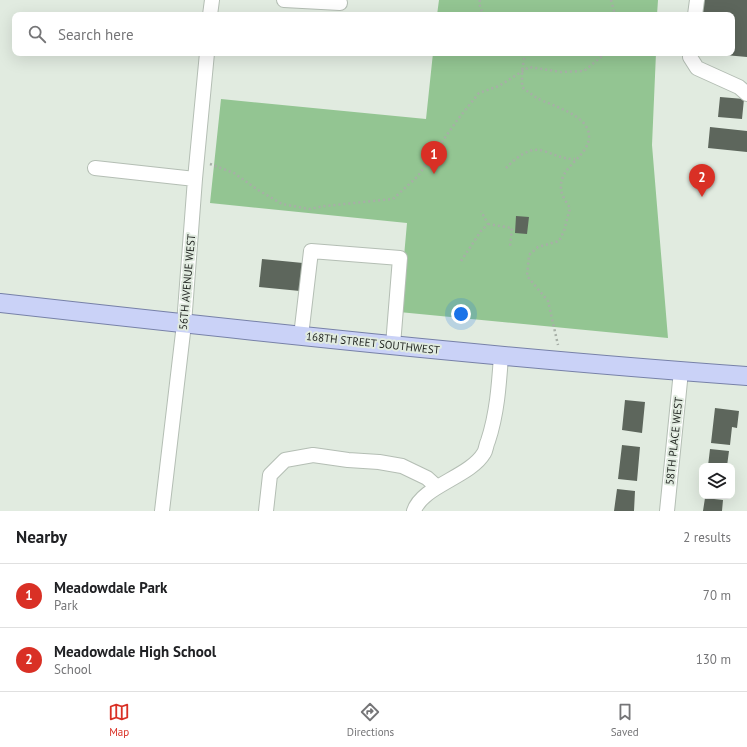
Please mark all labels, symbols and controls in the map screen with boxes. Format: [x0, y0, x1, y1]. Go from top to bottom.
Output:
search box [12, 12, 735, 56]
icon: search [26, 23, 48, 45]
text: Search here [58, 25, 134, 44]
pin: 1 [421, 141, 447, 174]
pin: 2 [689, 164, 715, 197]
street label: 56TH AVENUE WEST [176, 233, 198, 331]
your location [451, 304, 471, 324]
street label: 168TH STREET SOUTHWEST [305, 329, 441, 357]
street label: 58TH PLACE WEST [662, 396, 686, 486]
map controls [699, 463, 735, 499]
button: layers [699, 463, 735, 499]
text: Nearby [16, 526, 67, 548]
text: 2 results [683, 529, 731, 546]
text: Meadowdale Park [54, 578, 167, 597]
text: 1 [25, 587, 33, 604]
text: 70 m [703, 587, 731, 604]
text: Park [54, 597, 78, 614]
text: Meadowdale High School [54, 642, 216, 661]
text: 2 [25, 651, 33, 668]
text: 130 m [696, 651, 731, 668]
text: School [54, 661, 92, 678]
tab: Map [108, 701, 130, 739]
tab: Directions [347, 701, 394, 739]
tab: Saved [611, 701, 639, 739]

